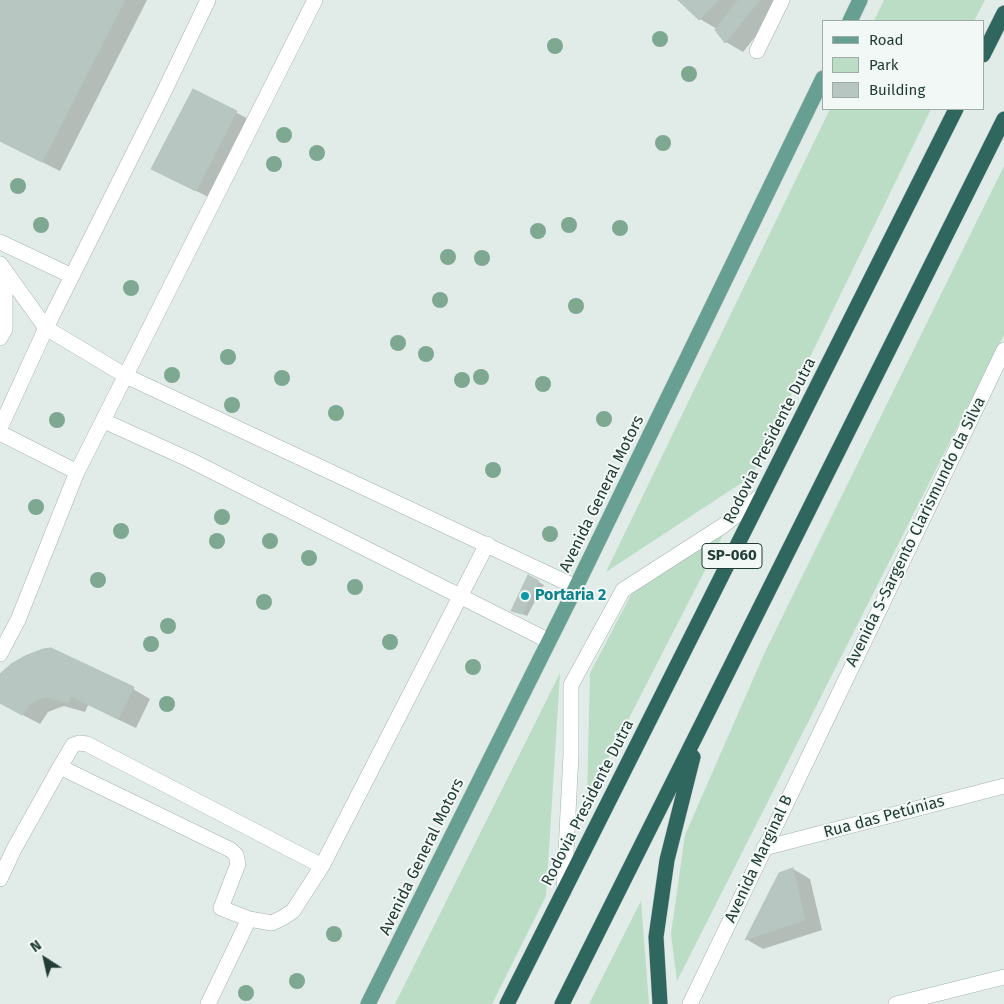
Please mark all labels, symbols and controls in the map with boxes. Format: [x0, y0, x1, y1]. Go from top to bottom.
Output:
legend [822, 20, 984, 110]
text: Road [869, 31, 904, 49]
text: Park [869, 56, 899, 74]
text: Building [869, 81, 925, 99]
street label: Rodovia Presidente Dutra [720, 355, 820, 527]
street label: Avenida S-Sargento Clarismundo da Silva [842, 394, 990, 670]
street label: Avenida General Motors [556, 412, 648, 576]
road number: SP-060 [702, 544, 762, 568]
place label: Portaria 2 [535, 586, 606, 606]
marker: Portaria 2 [519, 590, 531, 602]
street label: Rodovia Presidente Dutra [538, 717, 638, 889]
street label: Avenida General Motors [376, 775, 468, 939]
street label: Avenida Marginal B [721, 792, 797, 926]
street label: Rua das Petúnias [821, 792, 947, 842]
north arrow [20, 934, 70, 984]
text: N [27, 937, 45, 956]

